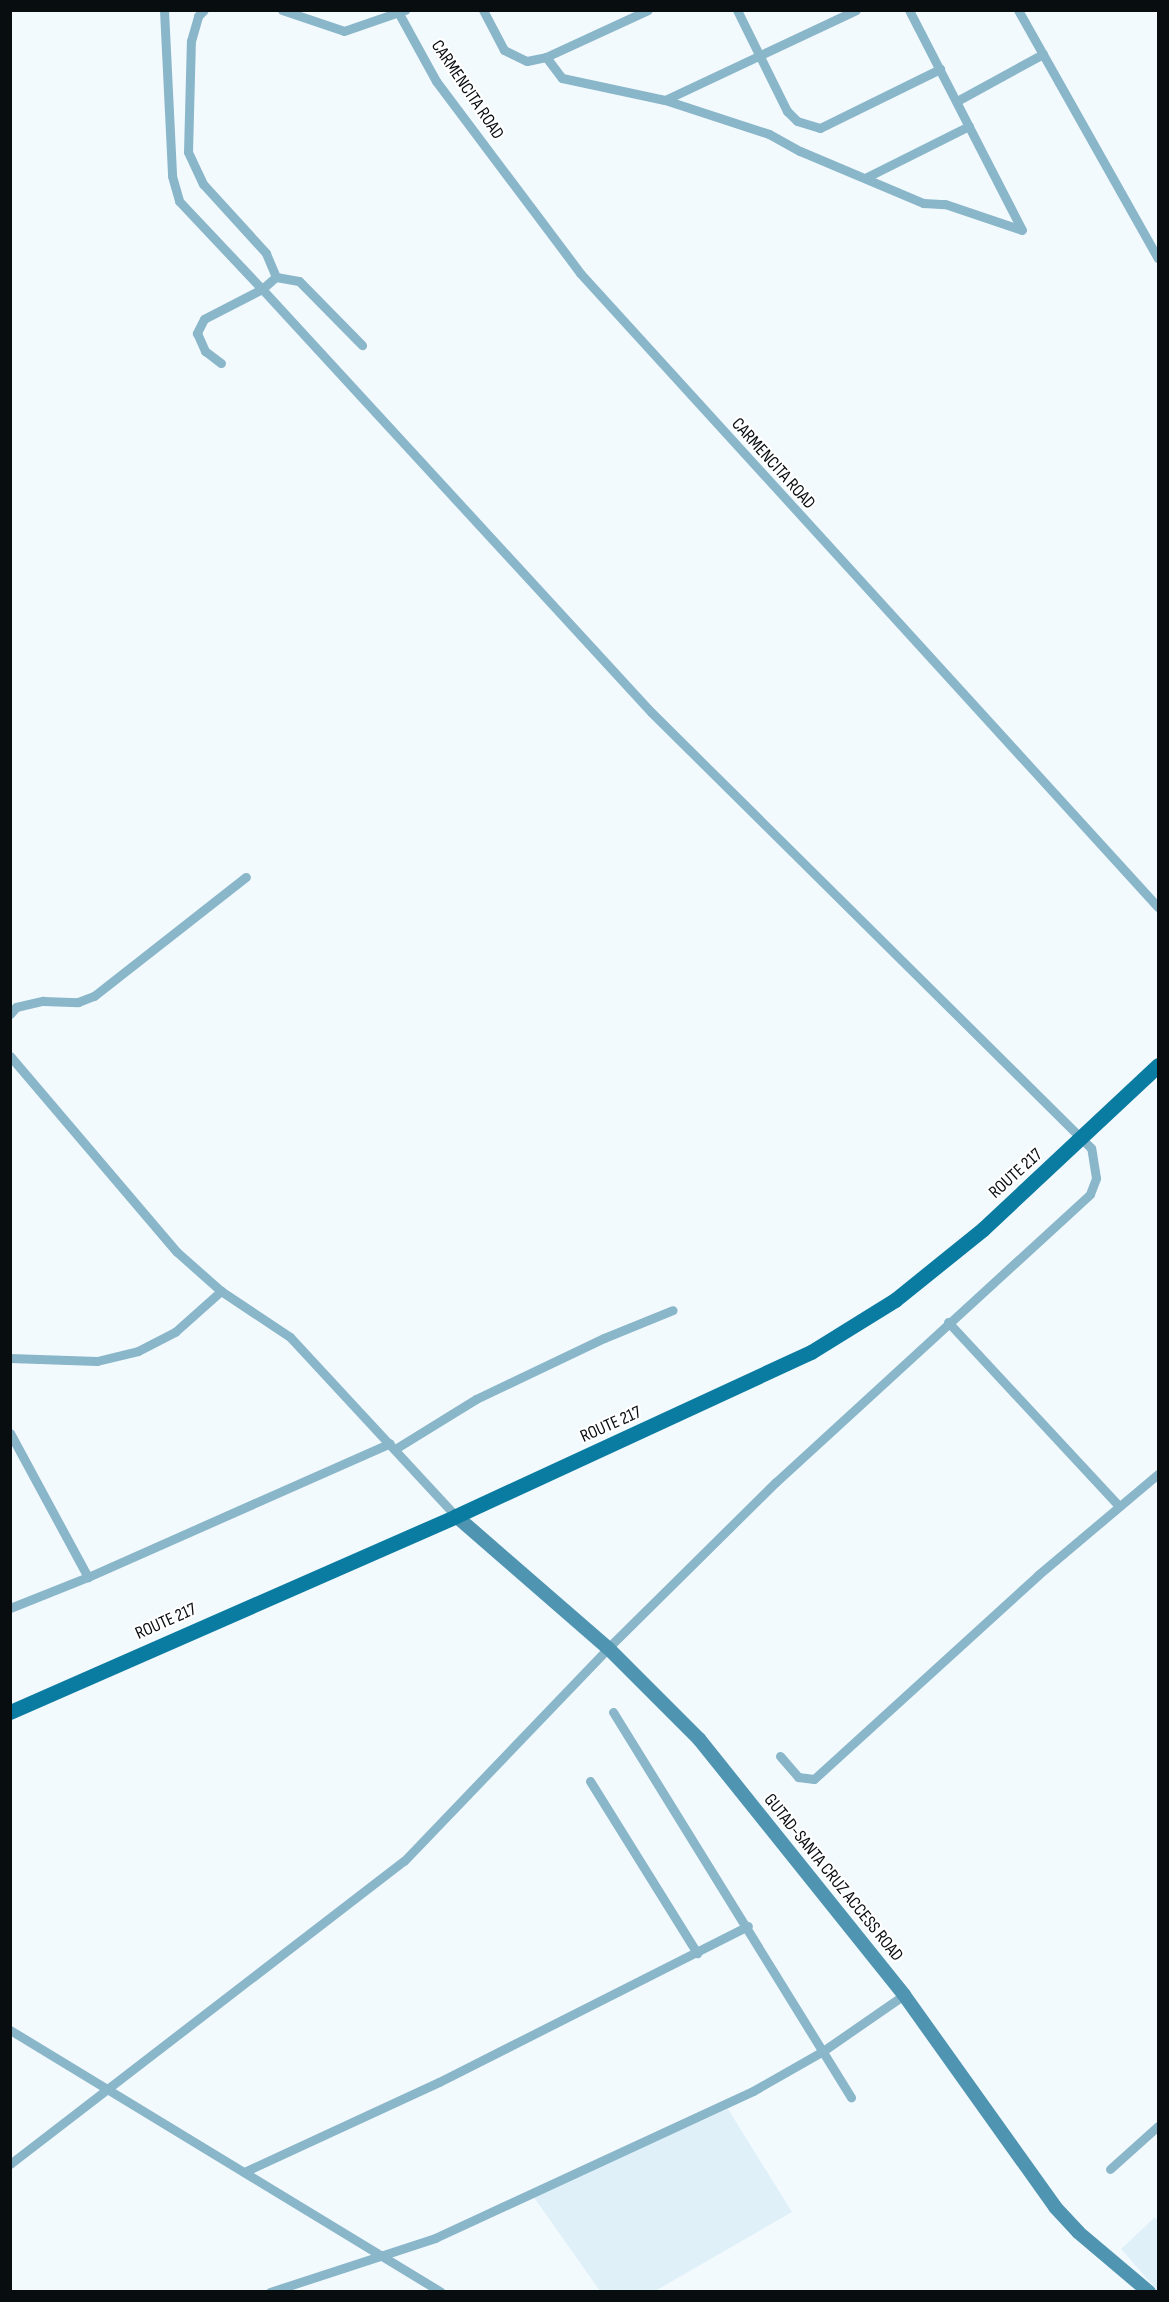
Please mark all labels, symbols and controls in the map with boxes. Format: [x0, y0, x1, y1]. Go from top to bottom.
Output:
street label: CARMENCITA ROAD [426, 36, 508, 144]
street label: CARMENCITA ROAD [726, 414, 820, 514]
street label: ROUTE 217 [985, 1144, 1047, 1204]
street label: ROUTE 217 [577, 1402, 645, 1448]
street label: ROUTE 217 [132, 1599, 200, 1645]
street label: GUTAD-SANTA CRUZ ACCESS ROAD [759, 1790, 907, 1966]

